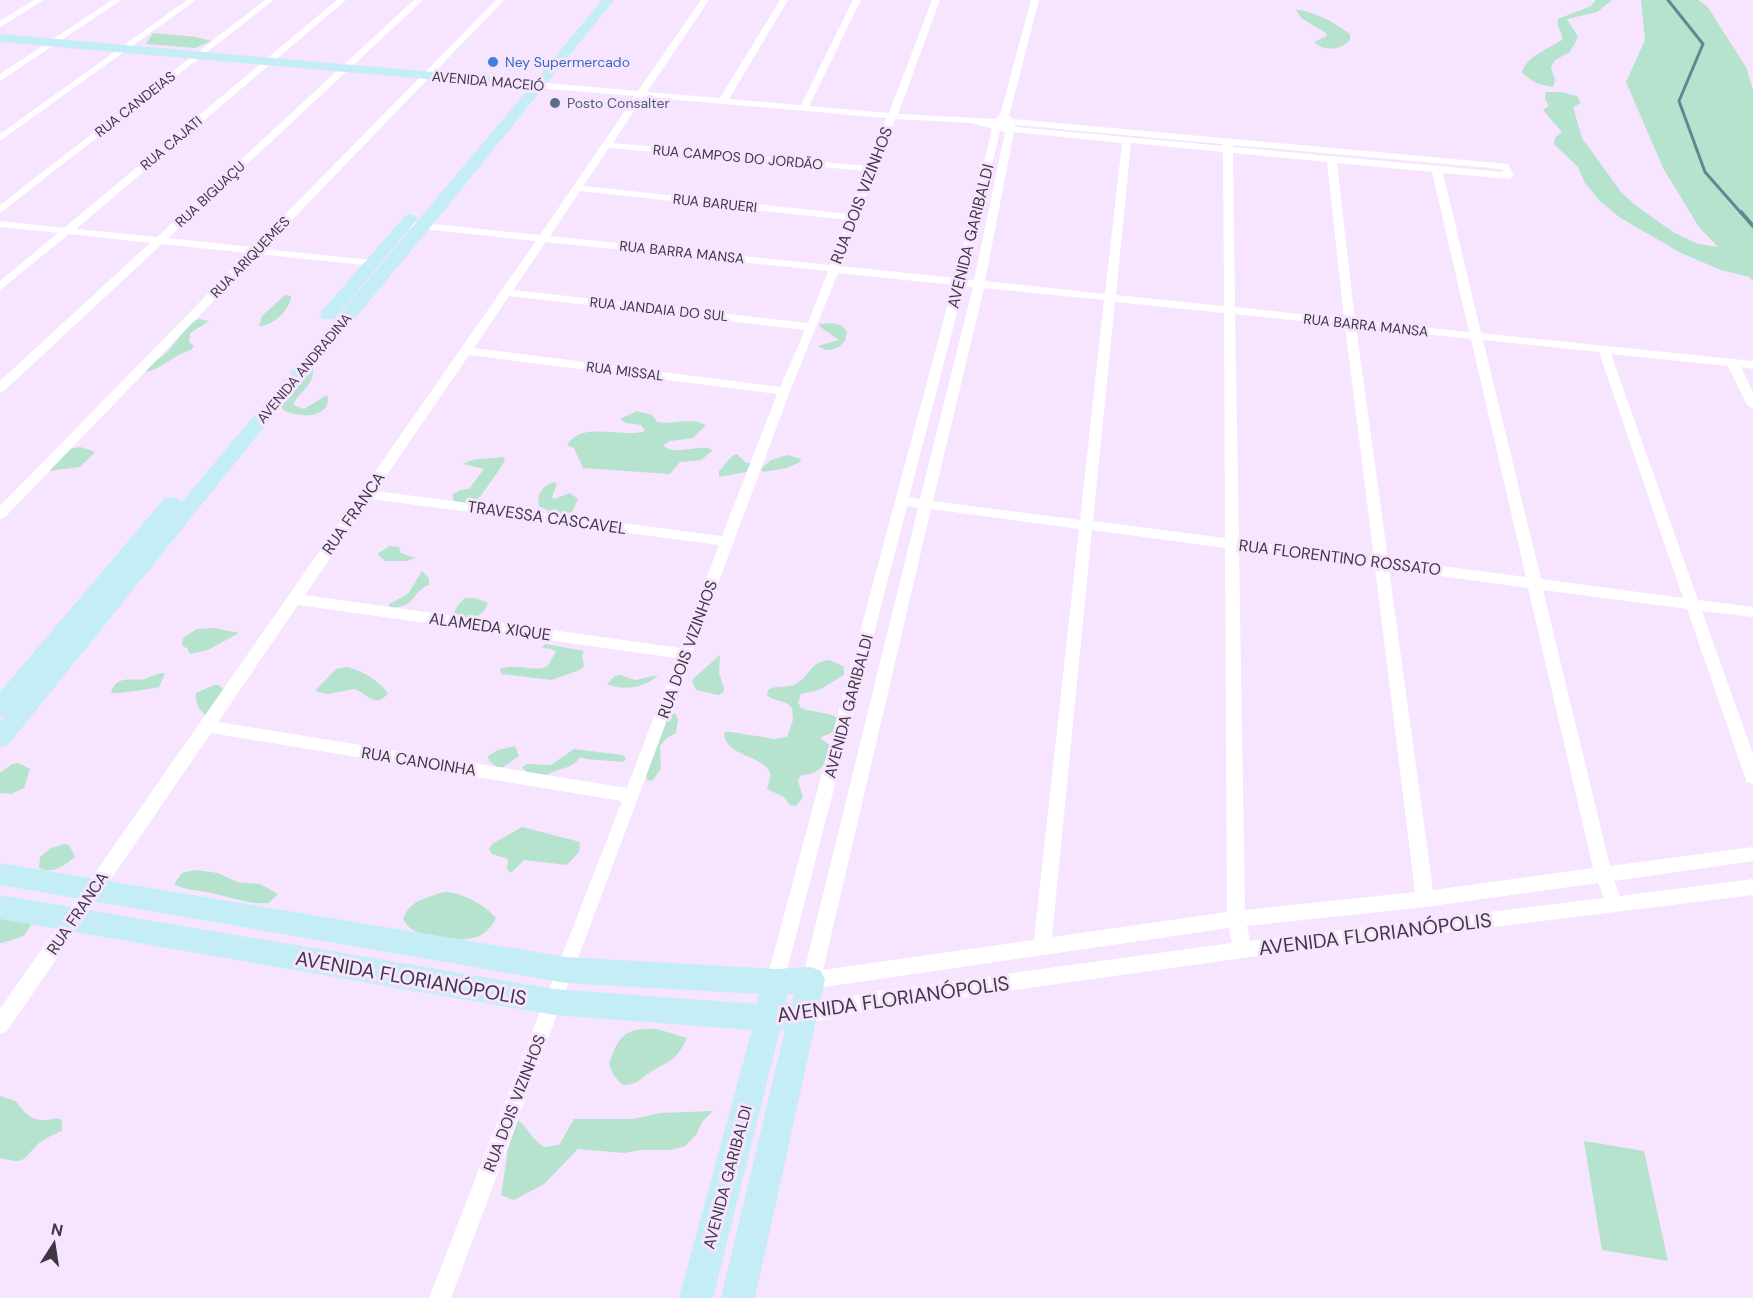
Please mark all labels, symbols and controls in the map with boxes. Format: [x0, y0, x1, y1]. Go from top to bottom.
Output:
place label: Ney Supermercado [505, 53, 630, 71]
marker: Ney Supermercado [486, 55, 500, 69]
street label: RUA CANDEIAS [91, 67, 179, 141]
street label: AVENIDA MACEIÓ [431, 67, 545, 95]
place label: Posto Consalter [567, 94, 670, 112]
marker: Posto Consalter [548, 96, 562, 110]
street label: RUA CAJATI [136, 112, 206, 174]
street label: RUA DOIS VIZINHOS [826, 123, 897, 267]
street label: RUA CAMPOS DO JORDÃO [652, 141, 824, 173]
street label: RUA BIGUAÇU [171, 157, 249, 231]
street label: AVENIDA GARIBALDI [942, 162, 999, 310]
street label: RUA BARUERI [672, 190, 758, 216]
street label: RUA ARIQUEMES [206, 212, 294, 302]
street label: RUA BARRA MANSA [619, 236, 745, 268]
street label: RUA JANDAIA DO SUL [589, 293, 729, 325]
street label: AVENIDA ANDRADINA [253, 309, 355, 427]
street label: RUA BARRA MANSA [1303, 309, 1429, 341]
street label: RUA MISSAL [585, 357, 665, 385]
street label: RUA FRANCA [317, 468, 390, 559]
street label: TRAVESSA CASCAVEL [466, 496, 628, 539]
street label: RUA FLORENTINO ROSSATO [1238, 535, 1442, 580]
street label: RUA DOIS VIZINHOS [653, 577, 722, 721]
street label: ALAMEDA XIQUE [428, 608, 552, 645]
street label: AVENIDA GARIBALDI [819, 632, 878, 780]
street label: RUA CANOINHA [360, 742, 478, 781]
street label: RUA FRANCA [42, 867, 113, 959]
street label: AVENIDA FLORIANÓPOLIS [1257, 907, 1493, 961]
street label: AVENIDA FLORIANÓPOLIS [293, 945, 529, 1011]
street label: AVENIDA FLORIANÓPOLIS [775, 970, 1011, 1028]
street label: RUA DOIS VIZINHOS [479, 1031, 550, 1175]
street label: AVENIDA GARIBALDI [698, 1103, 757, 1251]
north arrow [24, 1214, 84, 1274]
text: N [49, 1218, 65, 1241]

